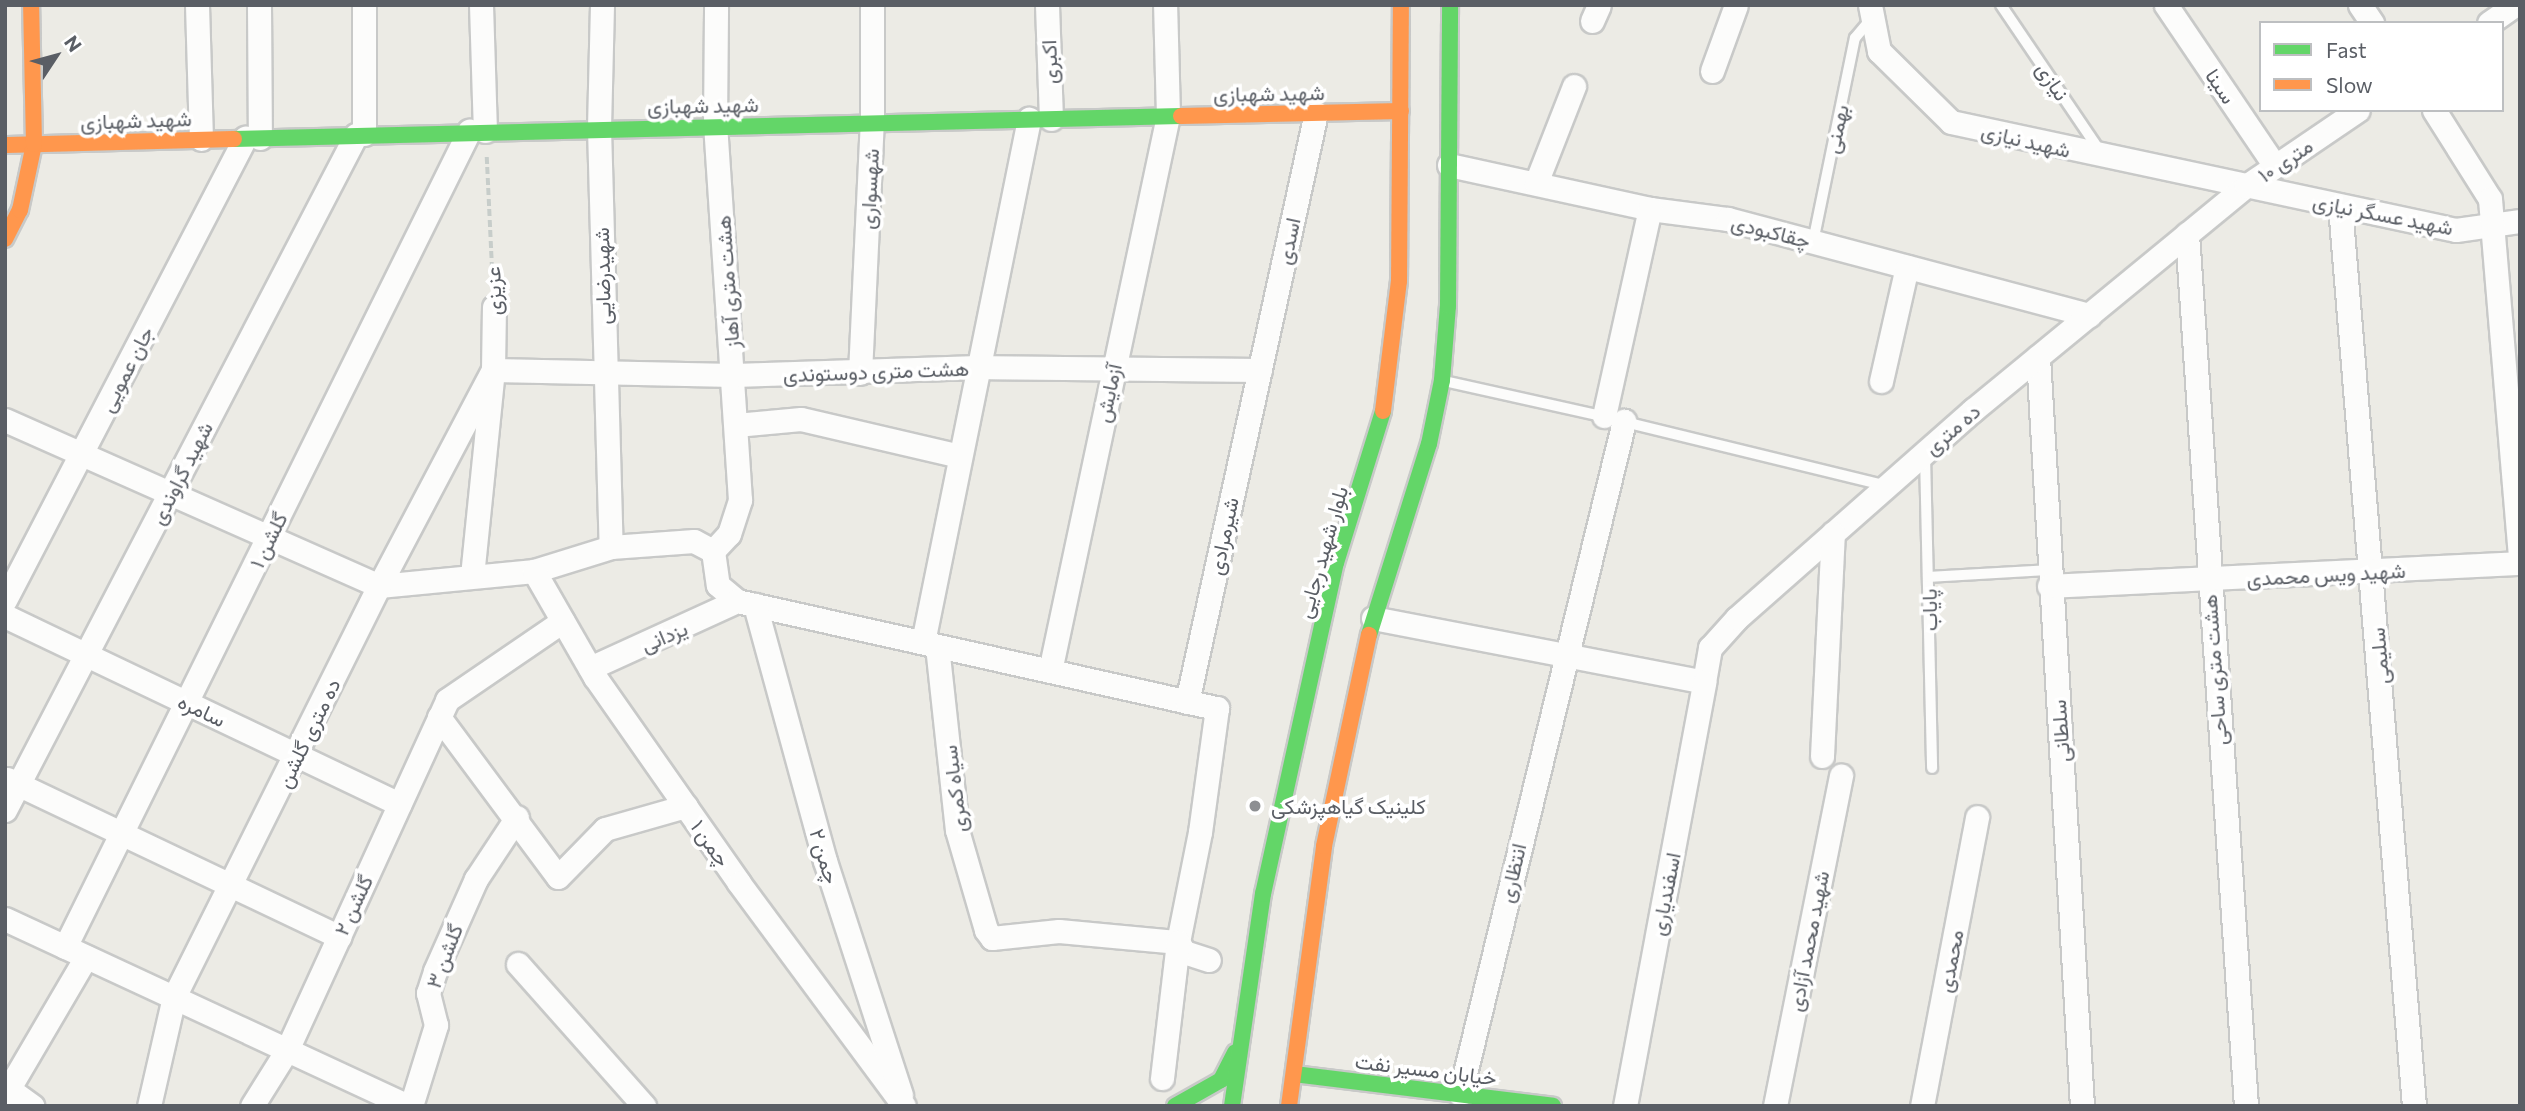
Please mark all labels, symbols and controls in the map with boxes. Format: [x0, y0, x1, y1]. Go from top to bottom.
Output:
north arrow [21, 21, 91, 91]
legend [2259, 21, 2504, 112]
text: N [60, 31, 87, 56]
text: Fast [2326, 37, 2367, 62]
street label: اکبری [1036, 39, 1062, 85]
street label: نیازی [2031, 57, 2075, 105]
street label: سینا [2200, 64, 2242, 108]
text: Slow [2326, 72, 2373, 97]
street label: شهید شهبازی [1213, 79, 1325, 107]
street label: شهید شهبازی [647, 91, 759, 119]
street label: بهمنی [1819, 102, 1853, 156]
street label: شهید شهبازی [80, 105, 192, 135]
street label: شهید نیازی [1979, 117, 2073, 163]
street label: ۱۰ متری [2253, 133, 2317, 187]
street label: شهسواری [854, 148, 884, 230]
street label: شهید عسگر نیازی [2311, 188, 2455, 240]
street label: چقاکبودی [1729, 209, 1813, 253]
street label: هشت متری آهاز [710, 214, 744, 350]
street label: اسدی [1271, 215, 1305, 267]
street label: شهیدرضایی [589, 227, 615, 325]
street label: عزیزی [480, 266, 506, 316]
street label: جان عمویی [94, 322, 158, 416]
street label: هشت متری دوستوندی [782, 355, 970, 387]
street label: آزمایش [1089, 361, 1127, 425]
street label: ده متری [1919, 398, 1985, 460]
street label: شهید گراوندی [144, 417, 218, 529]
street label: بلوار شهید رجایی [1291, 483, 1353, 621]
street label: شیرمرادی [1202, 495, 1244, 577]
street label: گلشن ۱ [244, 508, 292, 572]
street label: شهید ویس محمدی [2246, 557, 2406, 591]
street label: پایاب [1916, 589, 1942, 631]
street label: هشت متری ساحی [2196, 594, 2232, 746]
street label: یزدانی [637, 615, 691, 657]
street label: سلیمی [2364, 627, 2394, 685]
street label: ده متری گلشن [271, 674, 345, 792]
street label: سامره [174, 688, 230, 732]
street label: سلطانی [2045, 699, 2075, 763]
street label: سیاه کمری [936, 744, 972, 834]
place label: کلینیک گیاهپزشکی [1271, 793, 1426, 819]
marker: کلینیک گیاهپزشکی [1245, 796, 1265, 816]
street label: چمن ۱ [686, 815, 736, 871]
street label: چمن ۲ [805, 825, 845, 887]
street label: انتظاری [1493, 841, 1531, 905]
street label: اسفندیاری [1645, 850, 1685, 938]
street label: شهید محمد آزادی [1782, 868, 1834, 1014]
street label: گلشن ۲ [328, 871, 378, 939]
street label: گلشن ۳ [420, 920, 468, 992]
street label: محمدی [1932, 927, 1968, 995]
street label: خیابان مسیر نفت [1354, 1048, 1498, 1090]

